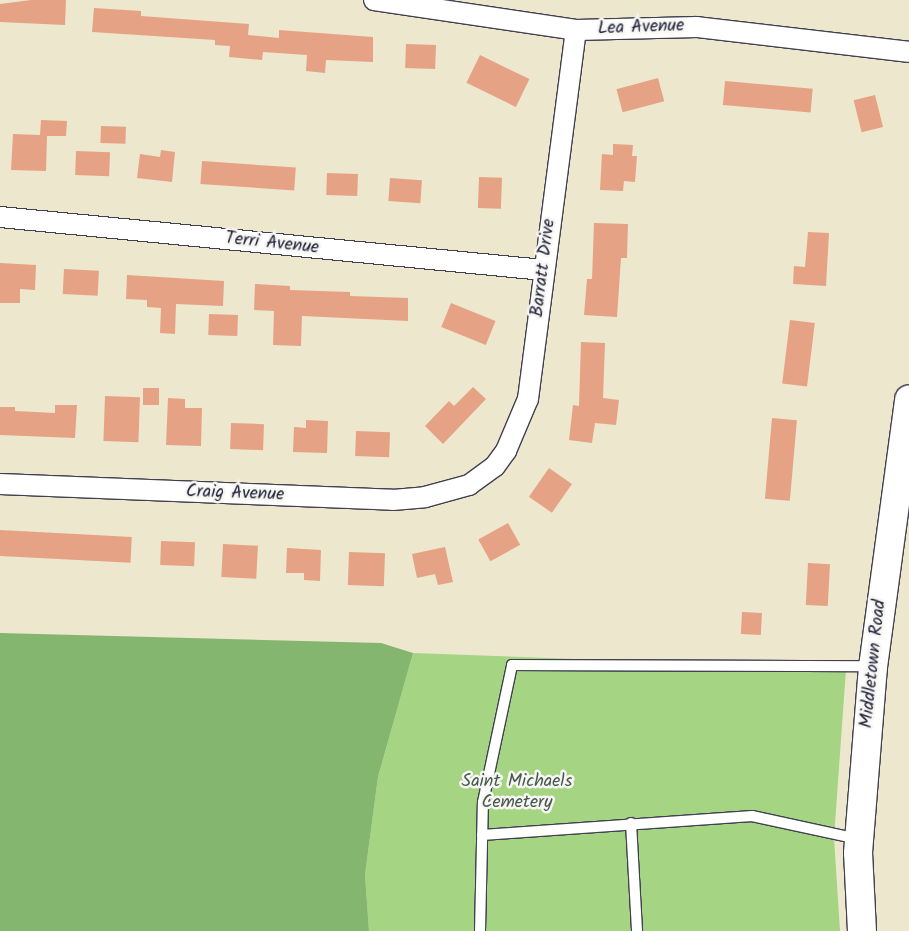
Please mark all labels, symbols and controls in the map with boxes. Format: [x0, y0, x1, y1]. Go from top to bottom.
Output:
street label: Lea Avenue [597, 16, 685, 40]
street label: Barratt Drive [527, 218, 561, 318]
street label: Terri Avenue [224, 228, 320, 260]
street label: Craig Avenue [186, 481, 284, 507]
street label: Middletown Road [857, 599, 891, 729]
park label: Saint Michaels Cemetery [462, 772, 572, 814]

